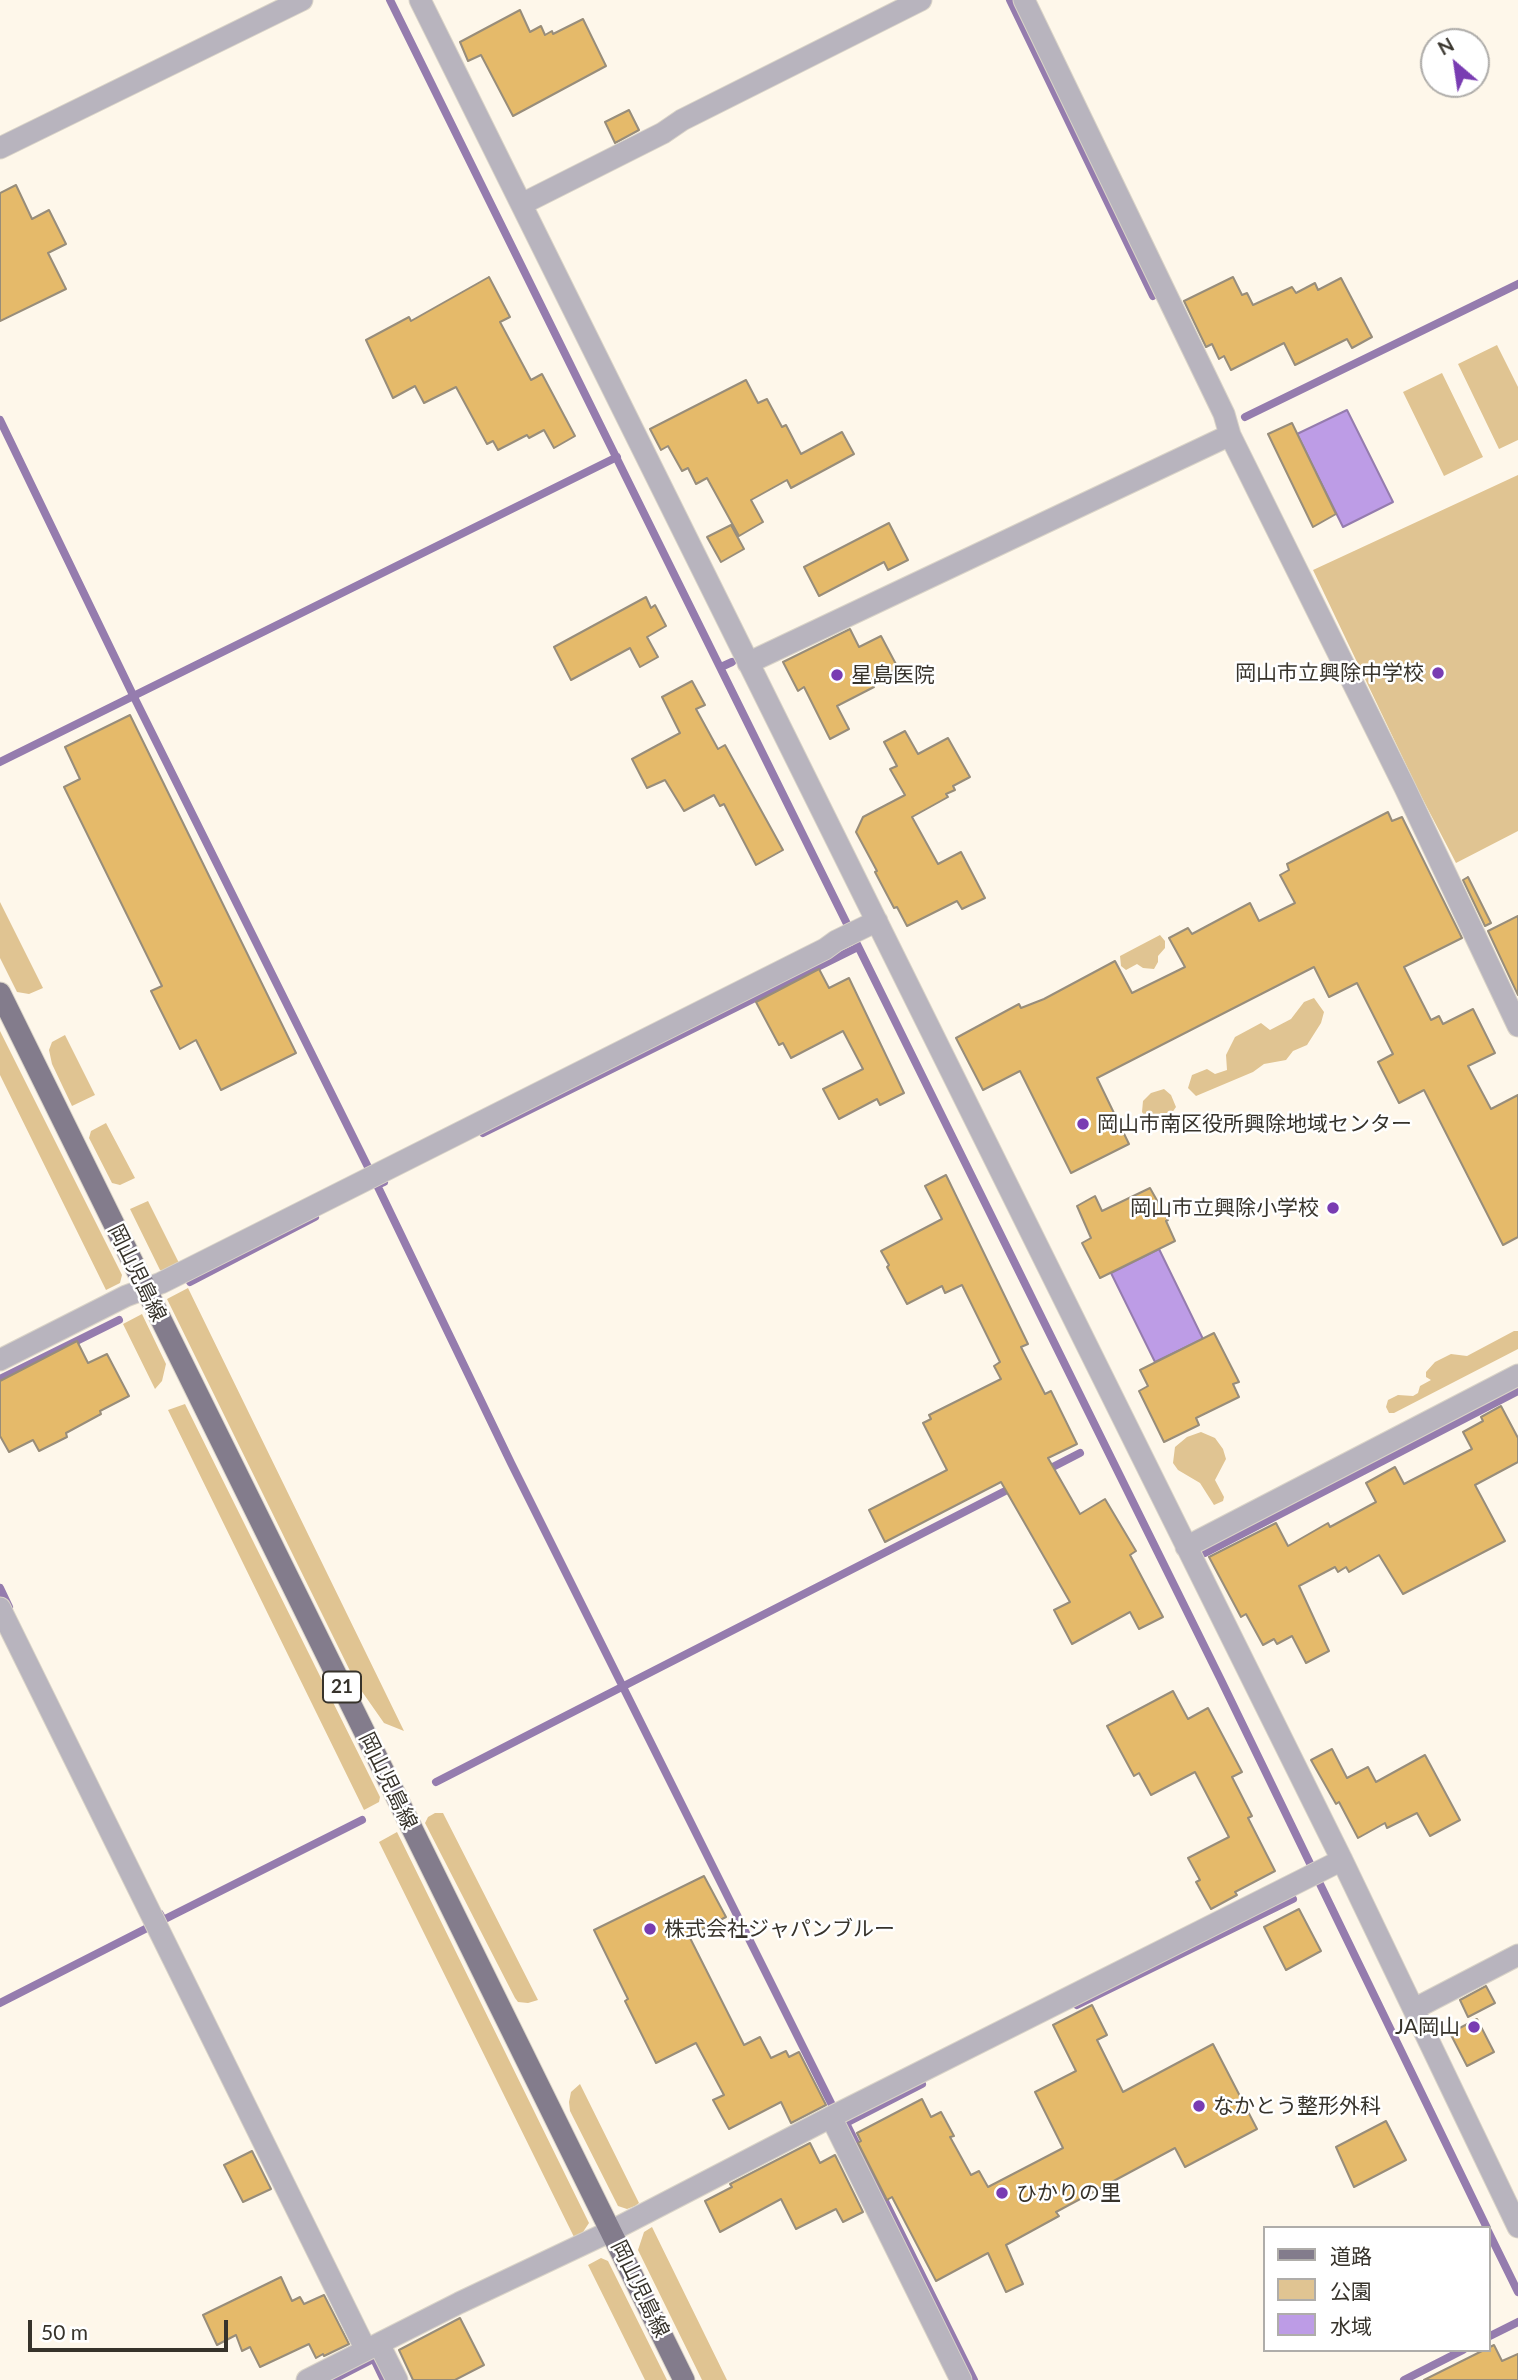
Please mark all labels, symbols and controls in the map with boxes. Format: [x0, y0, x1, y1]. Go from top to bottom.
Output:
north arrow [1420, 28, 1490, 98]
text: N [1434, 32, 1458, 60]
place label: 岡山市立興除中学校 [1235, 660, 1424, 686]
place label: 星島医院 [851, 662, 935, 688]
marker: 岡山市立興除中学校 [1430, 665, 1446, 681]
marker: 星島医院 [829, 667, 845, 683]
place label: 岡山市南区役所興除地域センター [1097, 1111, 1412, 1137]
marker: 岡山市南区役所興除地域センター [1075, 1116, 1091, 1132]
place label: 岡山市立興除小学校 [1130, 1195, 1319, 1221]
marker: 岡山市立興除小学校 [1325, 1200, 1341, 1216]
street label: 岡山児島線 [103, 1220, 171, 1326]
road number: 21 [323, 1672, 361, 1702]
street label: 岡山児島線 [354, 1728, 422, 1834]
place label: 株式会社ジャパンブルー [664, 1916, 895, 1942]
marker: 株式会社ジャパンブルー [642, 1921, 658, 1937]
place label: JA岡山 [1395, 2014, 1460, 2040]
marker: JA岡山 [1466, 2019, 1482, 2035]
place label: なかとう整形外科 [1213, 2093, 1381, 2119]
marker: なかとう整形外科 [1191, 2098, 1207, 2114]
place label: ひかりの里 [1016, 2180, 1121, 2206]
marker: ひかりの里 [994, 2185, 1010, 2201]
legend [1262, 2226, 1490, 2352]
street label: 岡山児島線 [606, 2236, 674, 2342]
text: 道路 [1330, 2243, 1372, 2268]
text: 公園 [1330, 2278, 1372, 2303]
scale bar [32, 2306, 231, 2350]
text: 水域 [1330, 2313, 1372, 2338]
text: 50 m [41, 2319, 88, 2344]

